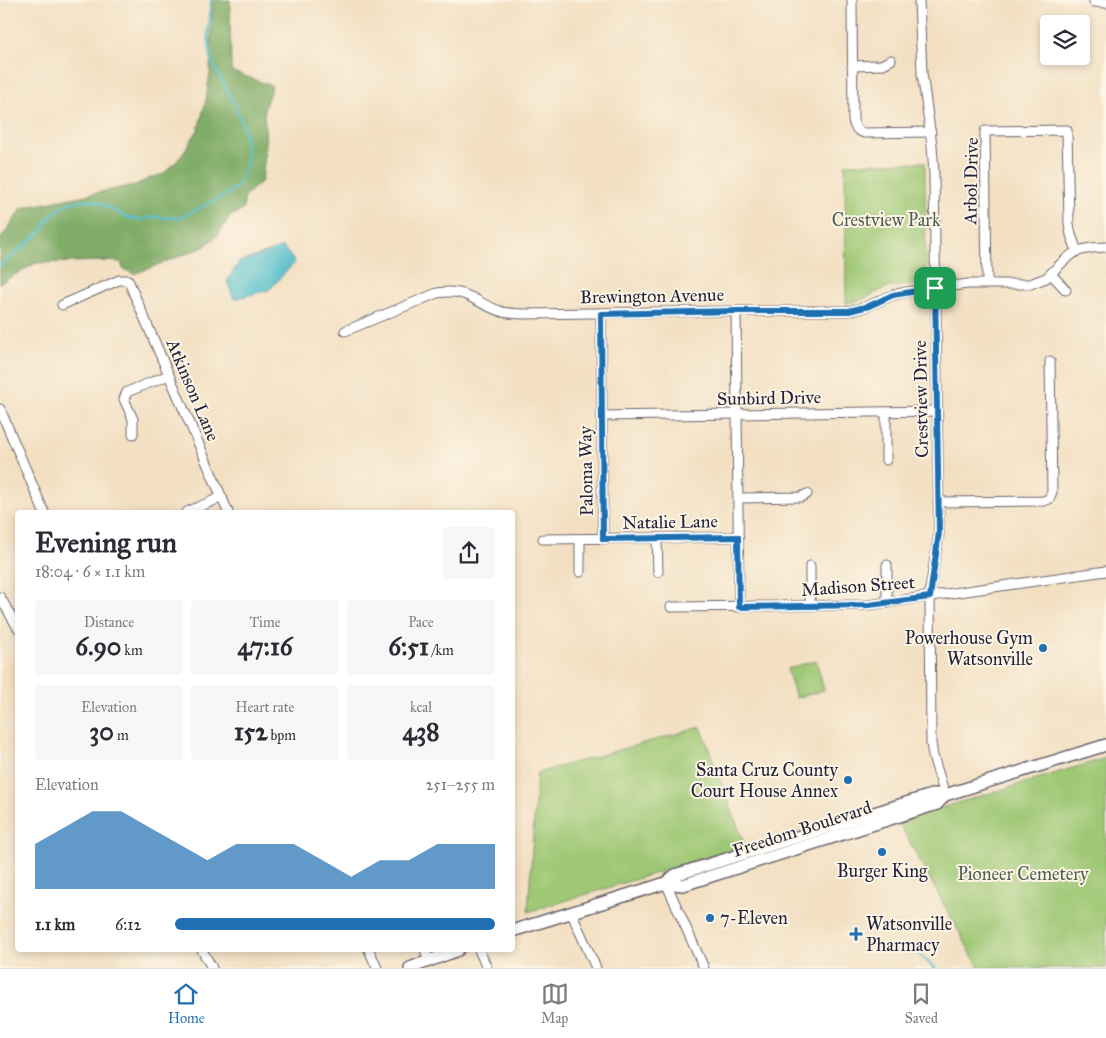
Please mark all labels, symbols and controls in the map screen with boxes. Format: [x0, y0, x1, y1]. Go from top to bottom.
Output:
map controls [1040, 15, 1090, 65]
button: layers [1040, 15, 1090, 65]
street label: Arbol Drive [959, 137, 983, 226]
park label: Crestview Park [832, 209, 941, 231]
pin [914, 267, 956, 309]
icon: arrive [921, 274, 949, 302]
street label: Brewington Avenue [580, 284, 724, 309]
street label: Atkinson Lane [161, 335, 224, 444]
street label: Crestview Drive [909, 340, 933, 458]
street label: Sunbird Drive [717, 386, 821, 410]
street label: Paloma Way [574, 425, 598, 516]
street label: Natalie Lane [622, 510, 718, 534]
text: Evening run [35, 525, 177, 560]
button: share [443, 527, 495, 579]
text: 18:04 · 6 × 1.1 km [35, 562, 145, 581]
street label: Madison Street [800, 571, 916, 601]
text: Distance [84, 614, 134, 631]
text: Time [250, 614, 281, 631]
text: Pace [408, 614, 434, 631]
place label: Powerhouse Gym Watsonville [905, 627, 1033, 670]
text: 6.90 [75, 631, 121, 662]
text: 47:16 [237, 631, 293, 662]
text: 6:51 [388, 631, 429, 662]
text: km [121, 642, 143, 659]
text: /km [429, 642, 454, 659]
marker: Powerhouse Gym Watsonville [1037, 642, 1049, 654]
text: Elevation [81, 699, 137, 716]
text: Heart rate [236, 699, 294, 716]
text: kcal [410, 699, 432, 716]
text: 30 [89, 716, 114, 747]
text: 152 [234, 716, 268, 747]
text: 438 [402, 716, 440, 747]
text: m [114, 727, 129, 744]
text: bpm [268, 727, 296, 744]
place label: Santa Cruz County Court House Annex [691, 759, 839, 802]
marker: Santa Cruz County Court House Annex [842, 774, 854, 786]
text: Elevation [35, 775, 99, 794]
text: 251–255 m [426, 775, 495, 794]
street label: Freedom Boulevard [730, 796, 874, 862]
marker: Burger King [876, 846, 888, 858]
place label: Burger King [837, 860, 928, 883]
park label: Pioneer Cemetery [957, 863, 1089, 885]
place label: 7-Eleven [720, 907, 788, 929]
marker: 7-Eleven [704, 912, 716, 924]
place label: Watsonville Pharmacy [866, 913, 952, 956]
text: 1.1 km [35, 915, 75, 934]
text: 6:12 [115, 915, 141, 934]
marker: Watsonville Pharmacy [850, 928, 862, 940]
tab: Home [168, 980, 205, 1027]
tab: Map [541, 980, 569, 1027]
tab: Saved [905, 980, 938, 1027]

